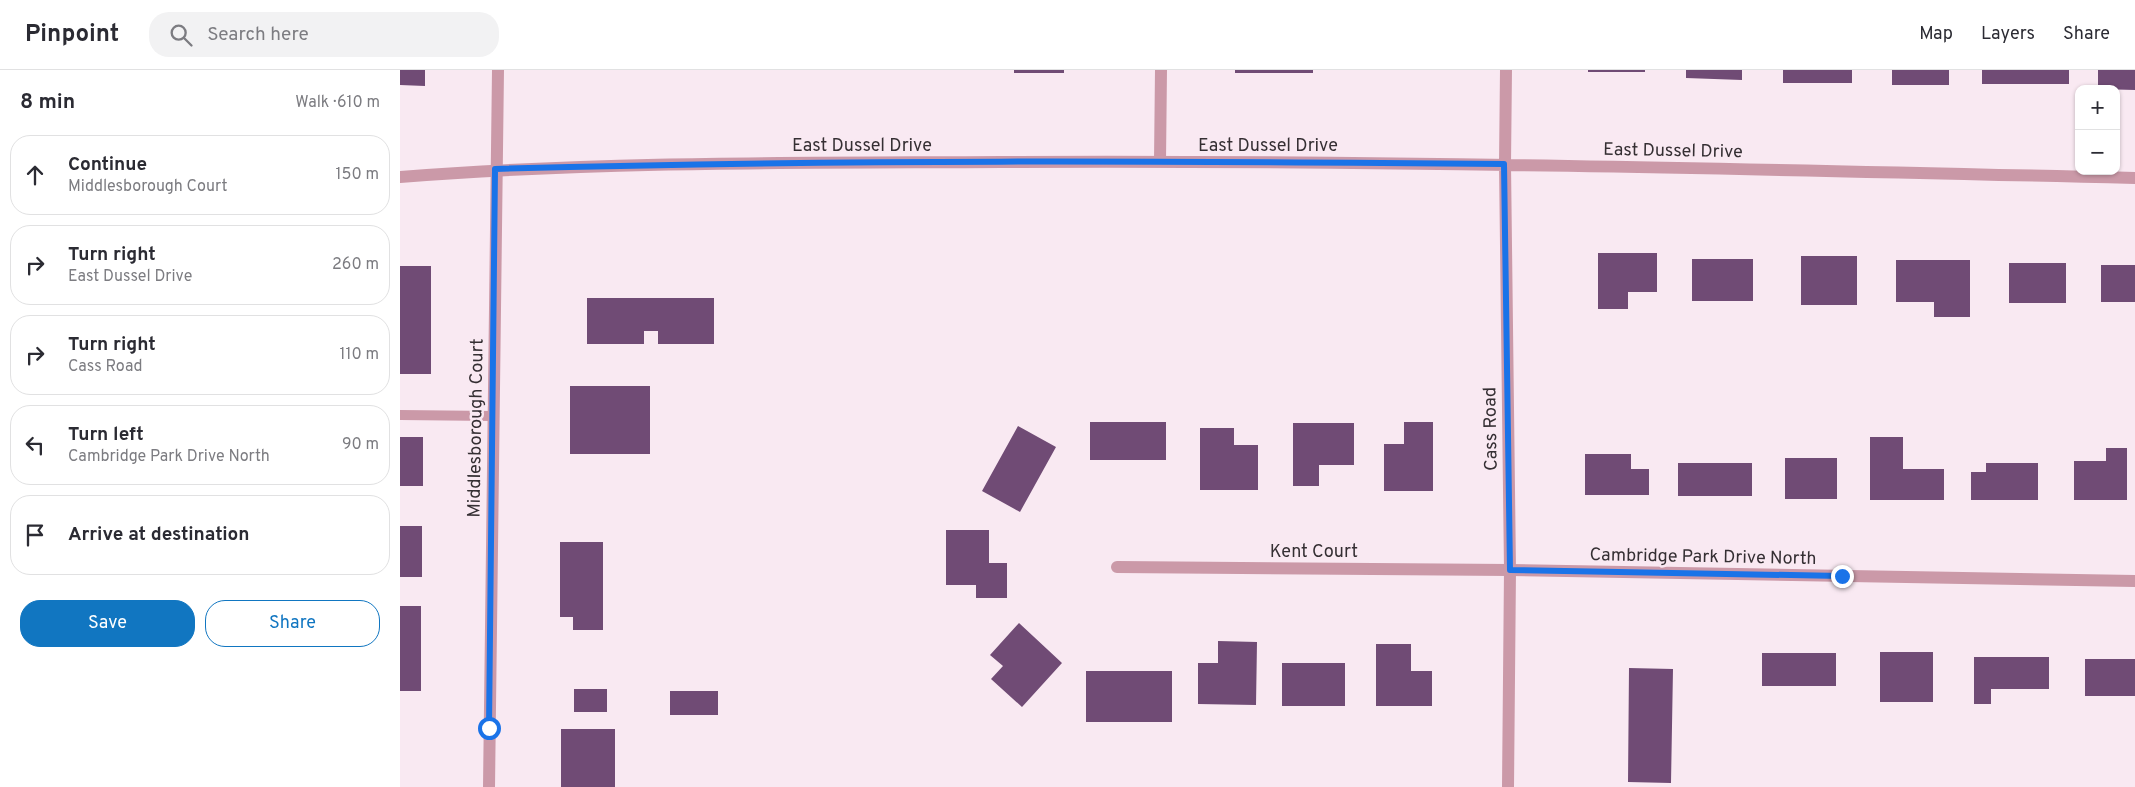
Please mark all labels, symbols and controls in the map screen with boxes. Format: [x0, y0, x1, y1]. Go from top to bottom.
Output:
search box [149, 12, 499, 57]
text: Pinpoint [25, 20, 119, 50]
icon: search [167, 21, 195, 49]
text: Search here [207, 23, 309, 47]
text: Map [1919, 23, 1953, 46]
text: Layers [1981, 23, 2035, 46]
text: Share [2063, 23, 2110, 46]
map controls [2075, 85, 2120, 175]
button: + [2075, 85, 2120, 130]
text: 8 min [20, 89, 75, 116]
text: Walk · 610 m [295, 93, 380, 113]
button: − [2075, 130, 2120, 175]
street label: East Dussel Drive [792, 135, 932, 158]
street label: East Dussel Drive [1198, 135, 1338, 158]
street label: East Dussel Drive [1603, 139, 1743, 164]
text: Continue [68, 153, 147, 177]
icon: ahead [21, 161, 49, 189]
text: 150 m [336, 165, 379, 185]
text: Middlesborough Court [68, 177, 228, 197]
text: Turn right [68, 243, 156, 267]
icon: right [21, 251, 49, 279]
text: 260 m [332, 255, 379, 275]
text: East Dussel Drive [68, 267, 192, 287]
text: Turn right [68, 333, 156, 357]
street label: Middlesborough Court [463, 338, 490, 518]
icon: right [21, 341, 49, 369]
text: 110 m [339, 345, 379, 365]
text: Cass Road [68, 357, 143, 377]
street label: Cass Road [1479, 387, 1504, 471]
text: Turn left [68, 423, 144, 447]
icon: left [21, 431, 49, 459]
text: 90 m [342, 435, 379, 455]
text: Cambridge Park Drive North [68, 447, 270, 467]
icon: arrive [21, 521, 49, 549]
text: Arrive at destination [68, 523, 249, 547]
street label: Kent Court [1270, 541, 1358, 564]
street label: Cambridge Park Drive North [1589, 544, 1817, 571]
route end [1831, 565, 1854, 588]
button: Save [20, 600, 195, 647]
button: Share [205, 600, 380, 647]
route start [478, 717, 501, 740]

